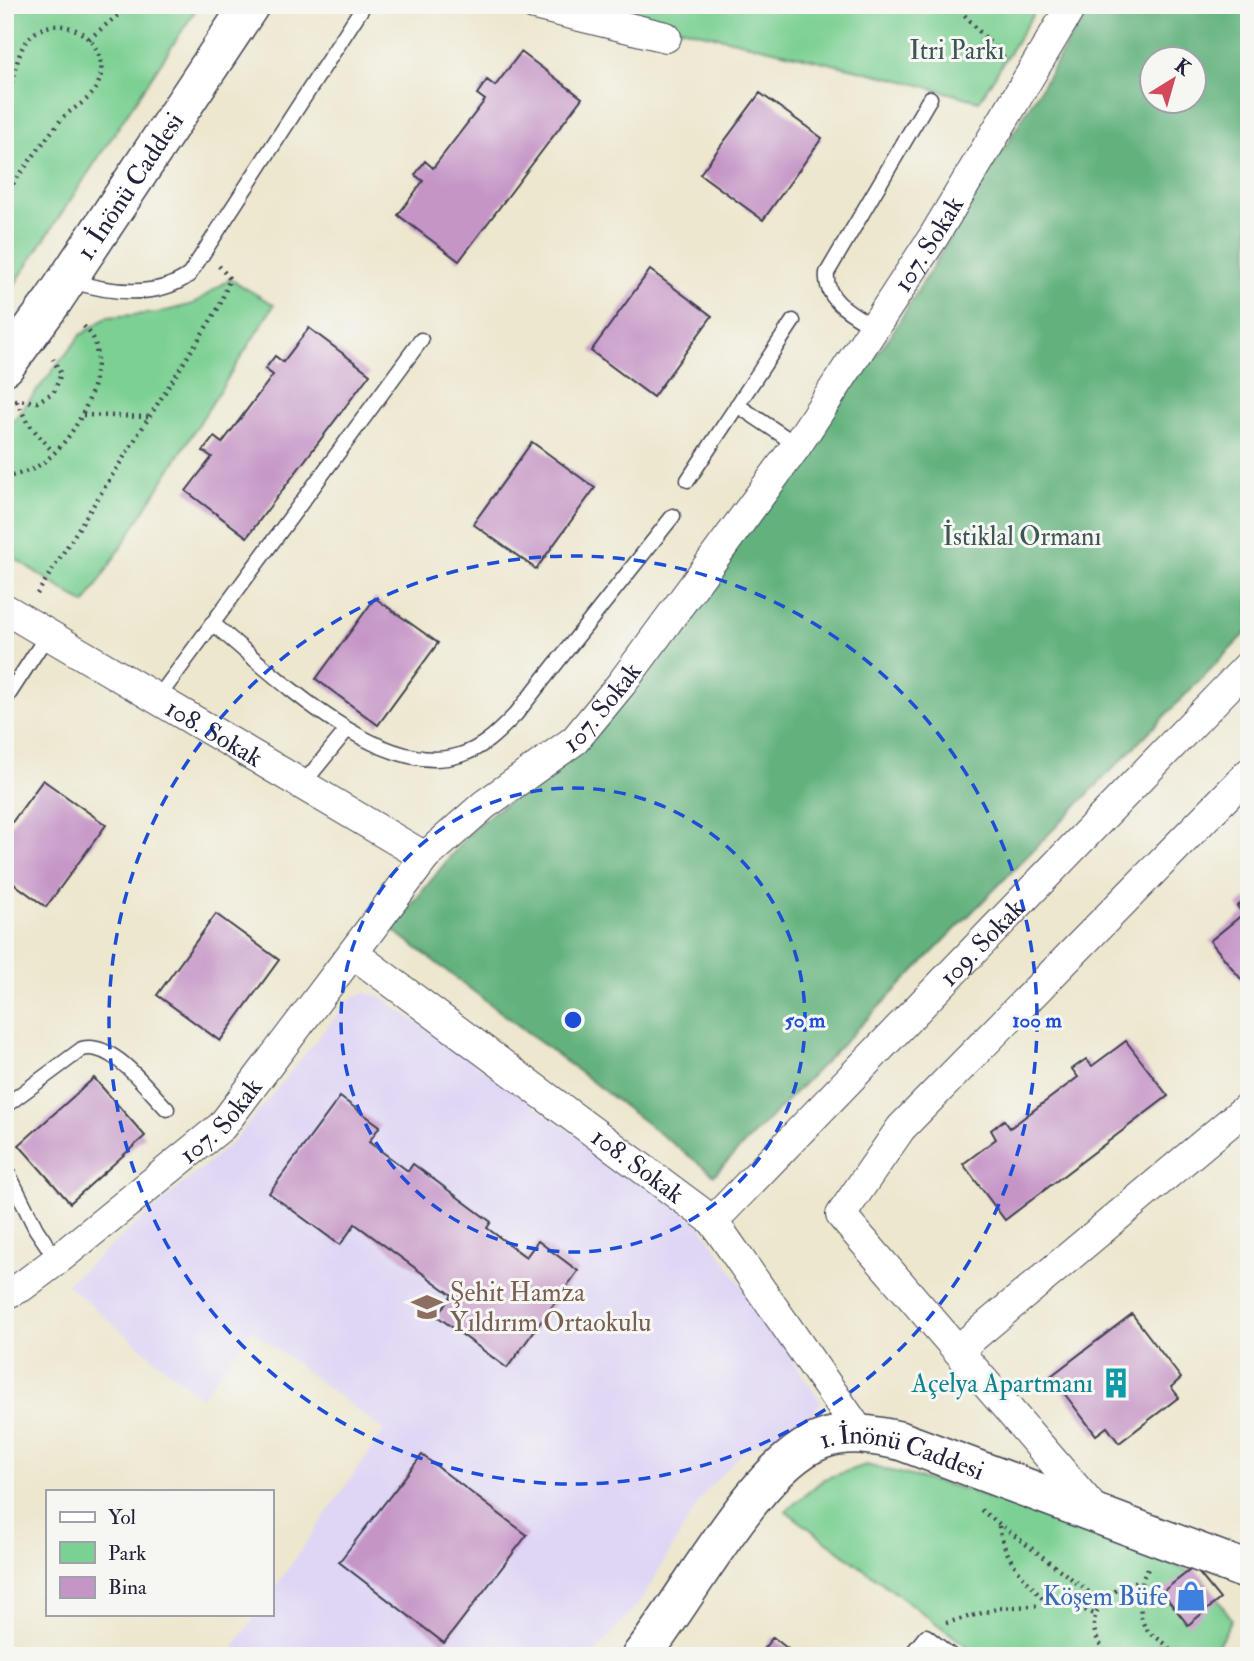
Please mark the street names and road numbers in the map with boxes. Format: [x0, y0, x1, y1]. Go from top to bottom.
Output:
street label: 1. İnönü Caddesi [70, 107, 191, 266]
street label: 107. Sokak [887, 190, 971, 298]
street label: 107. Sokak [557, 656, 649, 760]
street label: 108. Sokak [159, 692, 269, 775]
street label: 109. Sokak [933, 892, 1032, 993]
street label: 107. Sokak [173, 1072, 270, 1171]
street label: 108. Sokak [585, 1121, 691, 1211]
street label: 1. İnönü Caddesi [815, 1417, 989, 1488]

